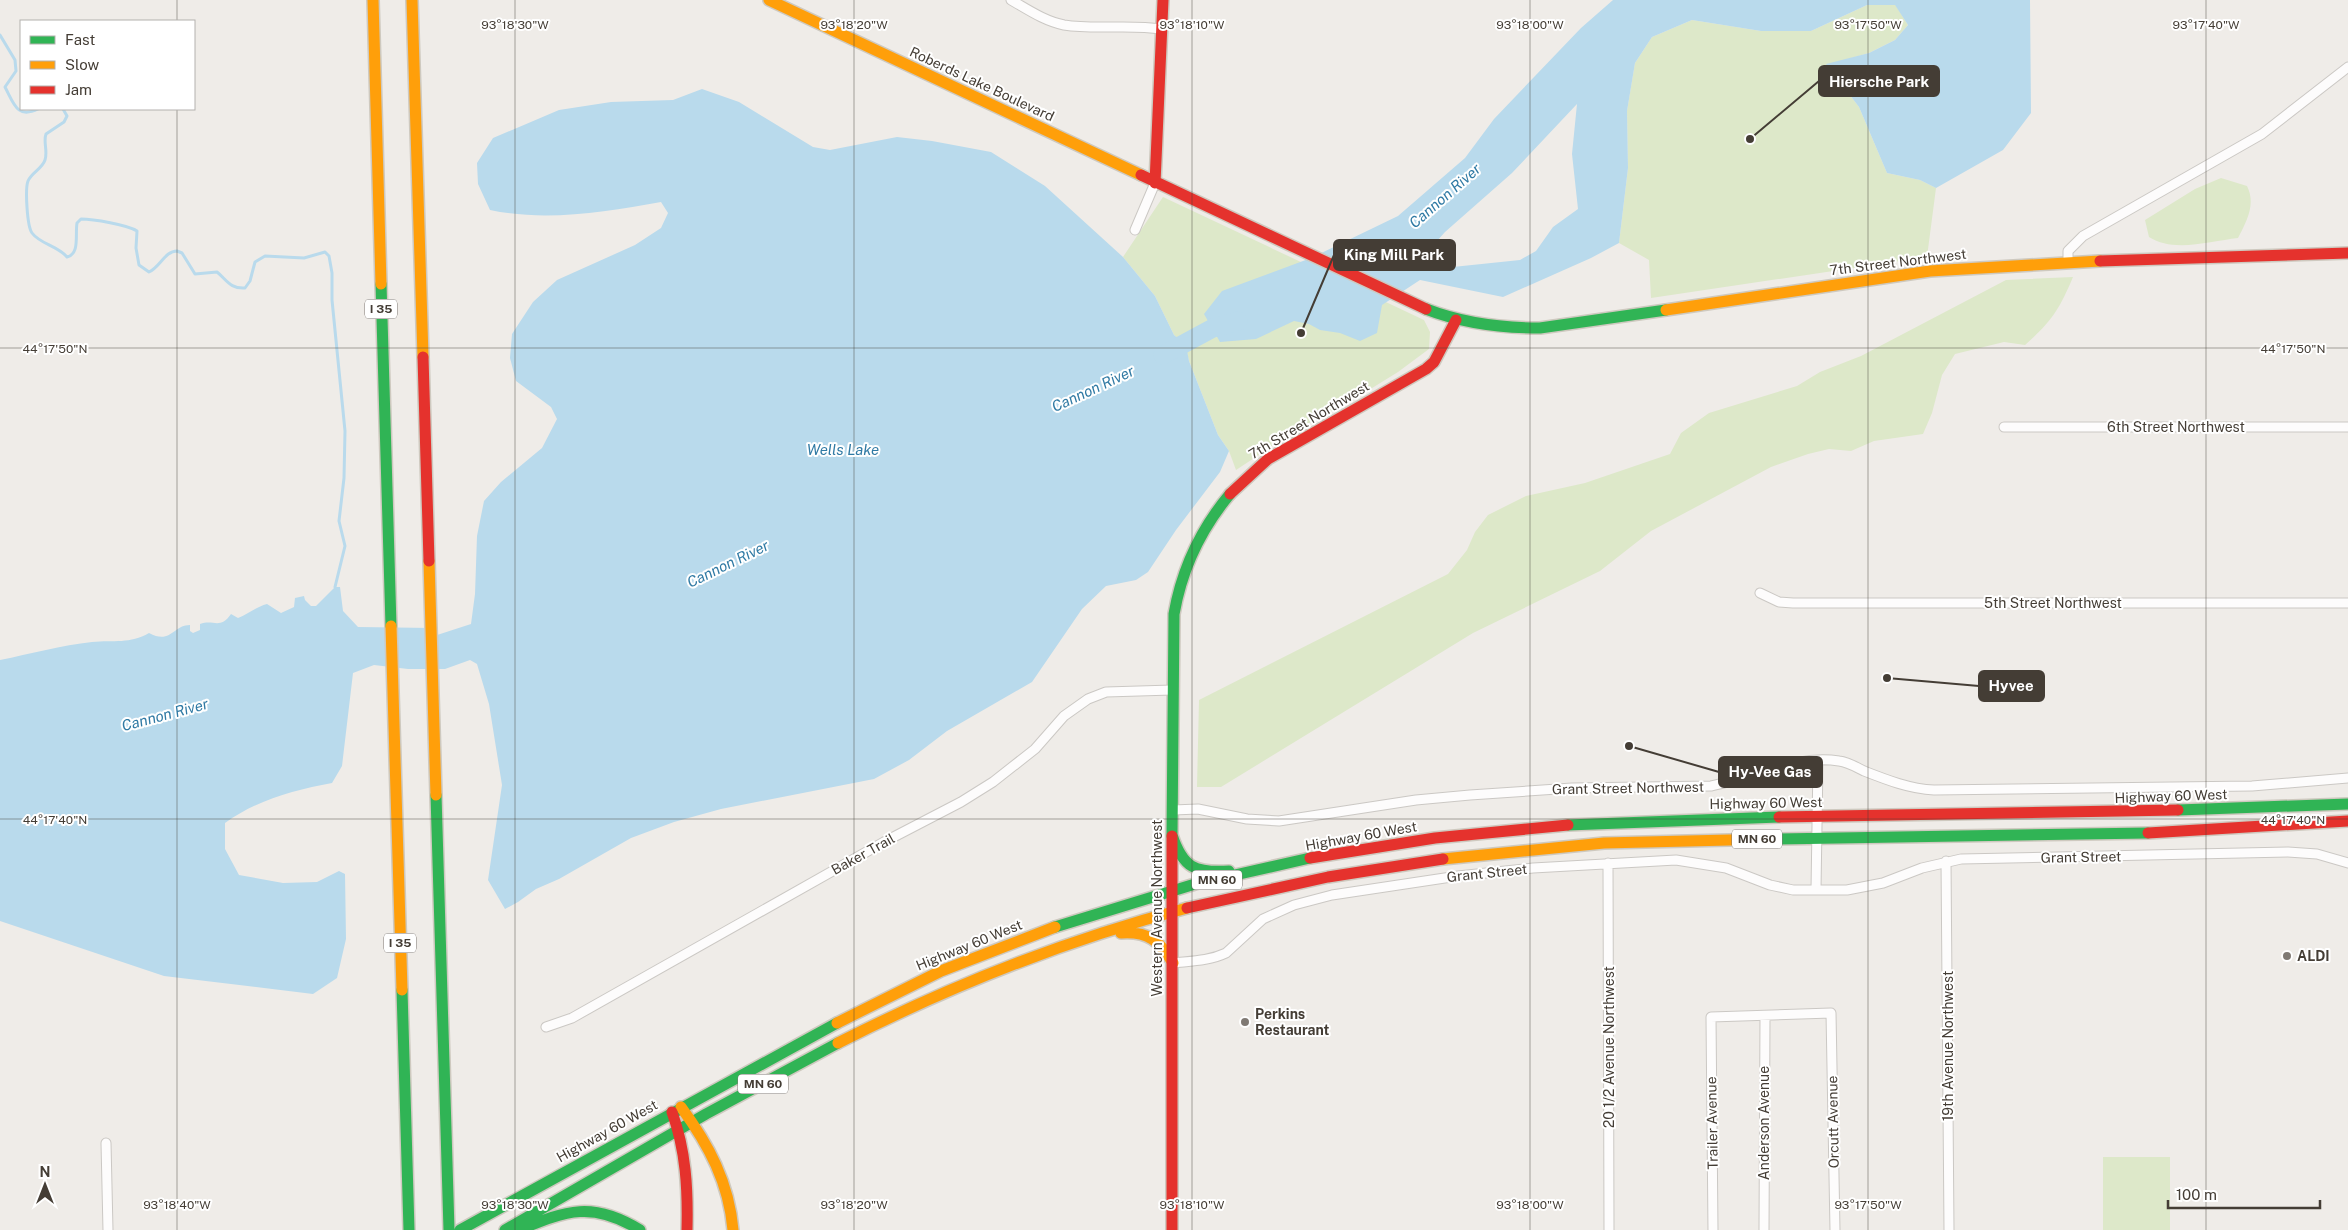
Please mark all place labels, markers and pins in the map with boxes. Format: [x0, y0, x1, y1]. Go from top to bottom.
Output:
callout: Hiersche Park [1819, 66, 1939, 96]
callout: King Mill Park [1334, 240, 1455, 270]
callout: Hyvee [1979, 671, 2044, 701]
callout: Hy-Vee Gas [1719, 757, 1822, 787]
place label: ALDI [2297, 948, 2330, 964]
marker: ALDI [2281, 950, 2293, 962]
place label: Perkins Restaurant [1255, 1006, 1330, 1038]
marker: Perkins Restaurant [1239, 1016, 1251, 1028]

